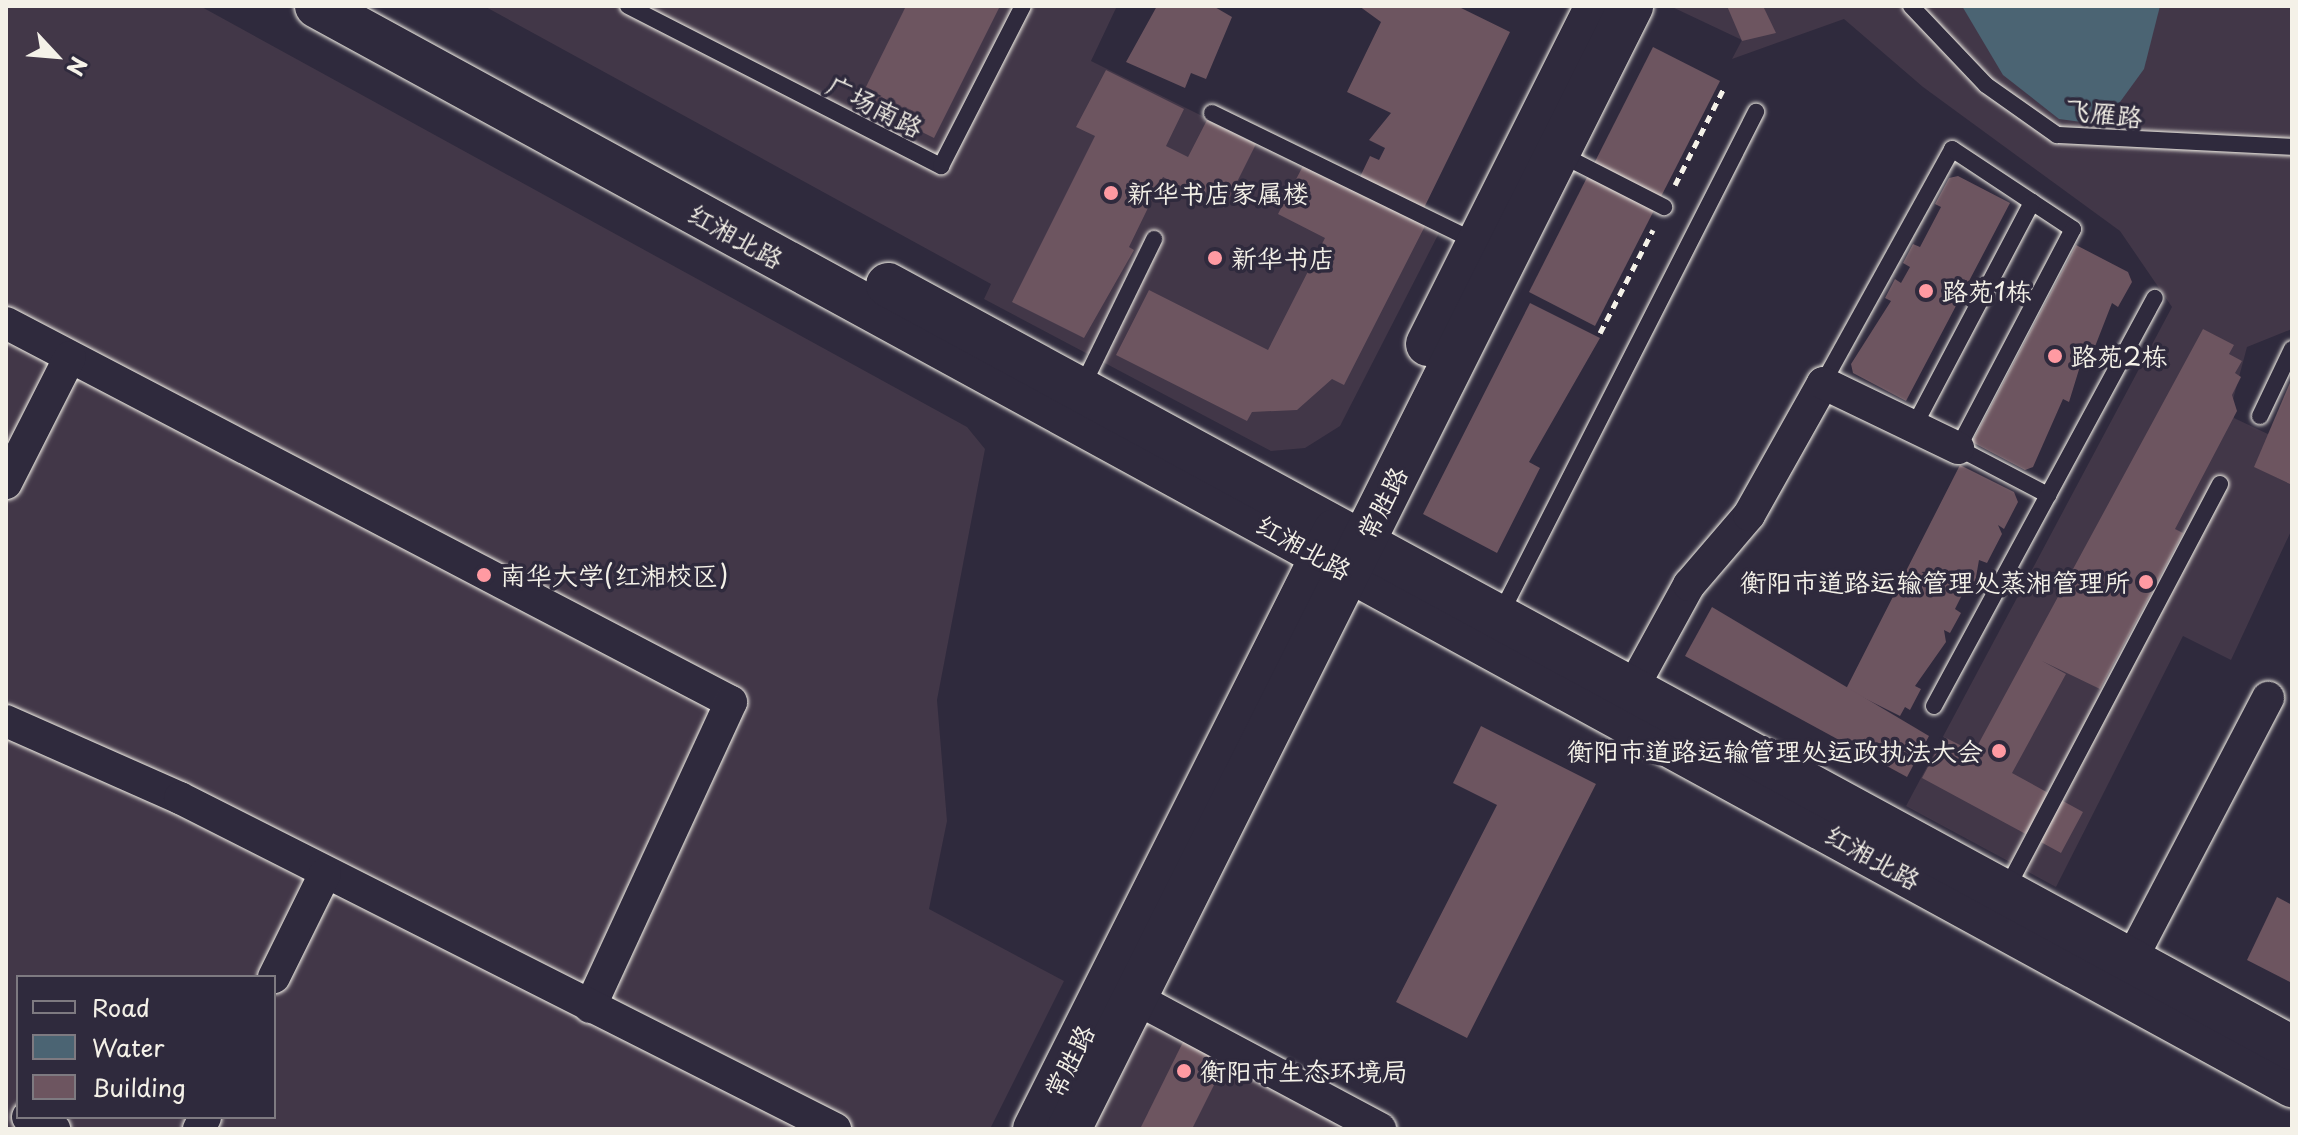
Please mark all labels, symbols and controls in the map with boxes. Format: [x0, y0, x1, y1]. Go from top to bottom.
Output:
north arrow [16, 16, 96, 96]
text: N [59, 52, 97, 82]
street label: 广场南路 [822, 68, 928, 144]
street label: 飞雁路 [2063, 93, 2145, 133]
place label: 新华书店家属楼 [1127, 177, 1309, 209]
marker: 新华书店家属楼 [1102, 184, 1120, 202]
street label: 红湘北路 [683, 197, 789, 275]
place label: 新华书店 [1231, 242, 1335, 274]
marker: 新华书店 [1206, 249, 1224, 267]
place label: 路苑1栋 [1942, 275, 2032, 307]
marker: 路苑1栋 [1917, 282, 1935, 300]
place label: 路苑2栋 [2071, 340, 2167, 372]
marker: 路苑2栋 [2046, 347, 2064, 365]
street label: 常胜路 [1350, 461, 1414, 545]
street label: 红湘北路 [1251, 508, 1357, 586]
place label: 南华大学(红湘校区) [500, 559, 728, 591]
marker: 南华大学(红湘校区) [475, 566, 493, 584]
place label: 衡阳市道路运输管理处蒸湘管理所 [1740, 566, 2130, 598]
marker: 衡阳市道路运输管理处蒸湘管理所 [2137, 573, 2155, 591]
place label: 衡阳市道路运输管理处运政执法大会 [1567, 735, 1983, 767]
marker: 衡阳市道路运输管理处运政执法大会 [1990, 742, 2008, 760]
street label: 红湘北路 [1820, 818, 1926, 896]
legend [16, 975, 276, 1119]
text: Road [92, 989, 150, 1025]
street label: 常胜路 [1037, 1019, 1101, 1103]
text: Water [92, 1029, 164, 1065]
place label: 衡阳市生态环境局 [1200, 1055, 1408, 1087]
marker: 衡阳市生态环境局 [1175, 1062, 1193, 1080]
text: Building [92, 1069, 186, 1105]

